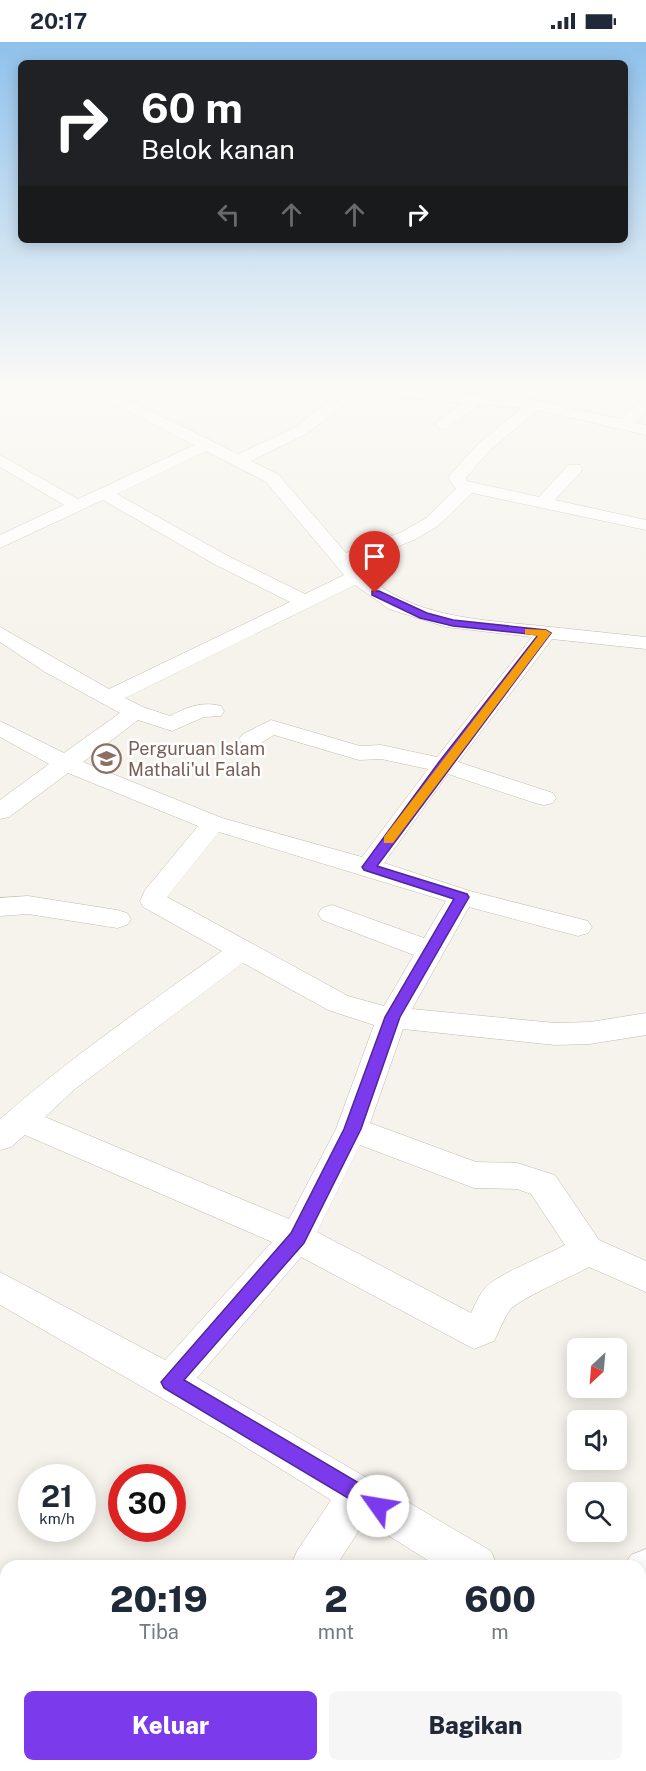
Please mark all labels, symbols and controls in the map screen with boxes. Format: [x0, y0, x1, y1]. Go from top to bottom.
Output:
text: 20:17 [30, 8, 87, 34]
text: 60 m [141, 83, 243, 132]
icon: right [42, 84, 120, 162]
text: Belok kanan [141, 133, 295, 165]
icon: left [212, 198, 245, 231]
icon: ahead [275, 198, 308, 231]
icon: ahead [338, 198, 371, 231]
icon: right [401, 198, 434, 231]
pin [349, 531, 400, 593]
icon: arrive [358, 540, 391, 573]
place label: Perguruan Islam Mathali'ul Falah [128, 738, 265, 780]
school or university icon: Perguruan Islam Mathali'ul Falah [91, 743, 123, 775]
north arrow [567, 1338, 627, 1398]
map controls [567, 1338, 627, 1542]
button: sound [567, 1410, 627, 1470]
speed limit sign: 30 [108, 1464, 186, 1542]
position arrow [346, 1474, 410, 1538]
text: 21 [41, 1478, 73, 1514]
button: search [567, 1482, 627, 1542]
text: km/h [39, 1510, 75, 1527]
text: 20:19 [110, 1578, 208, 1620]
text: 2 [324, 1578, 348, 1620]
text: 600 [464, 1578, 536, 1620]
text: Tiba [139, 1620, 179, 1644]
text: mnt [318, 1620, 354, 1644]
text: m [491, 1620, 509, 1644]
button: Keluar [24, 1691, 317, 1760]
button: Bagikan [329, 1691, 622, 1760]

